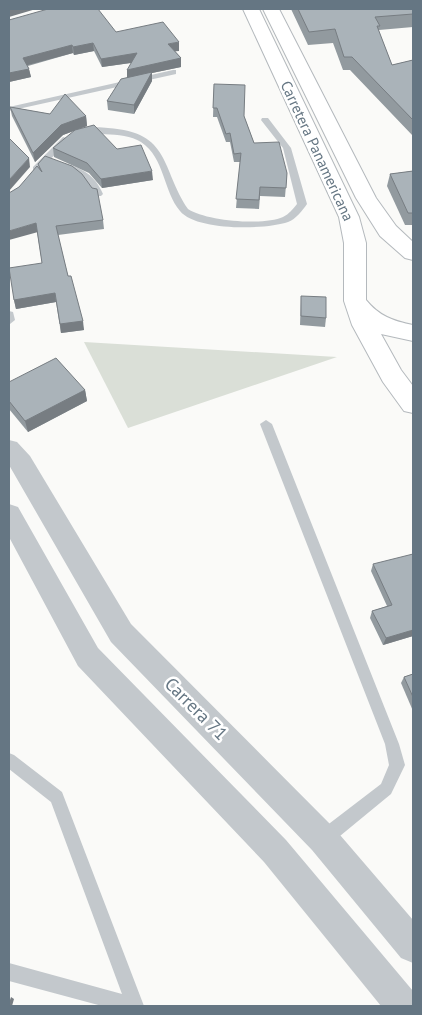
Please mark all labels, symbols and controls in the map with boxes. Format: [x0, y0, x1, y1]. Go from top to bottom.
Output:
street label: Carretera Panamericana [277, 78, 358, 224]
street label: Carrera 71 [160, 672, 233, 745]

